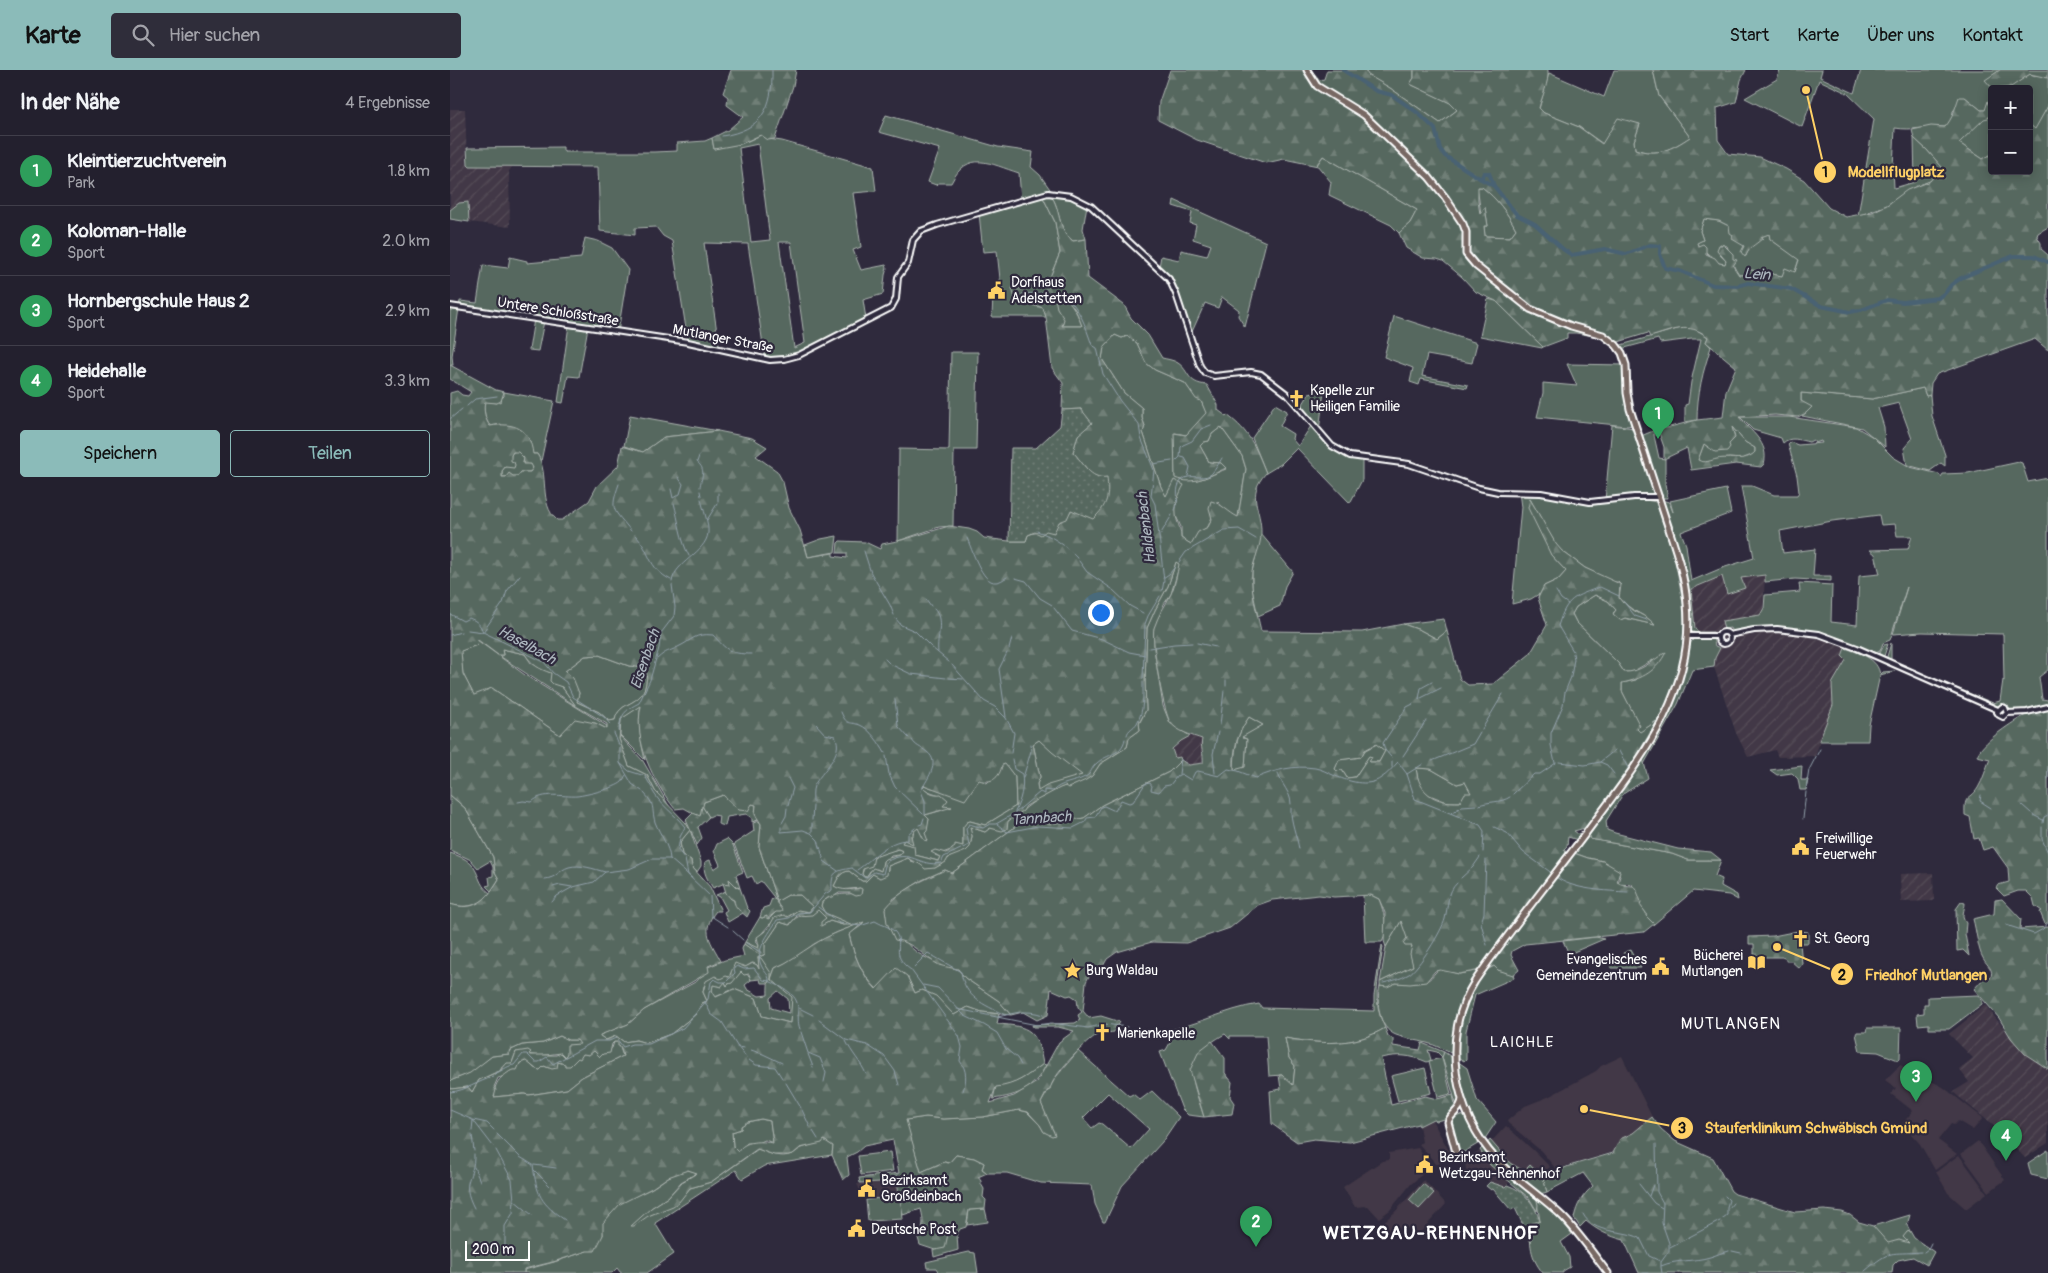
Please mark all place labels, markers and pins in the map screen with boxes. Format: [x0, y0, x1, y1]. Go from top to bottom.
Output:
callout: Modellflugplatz [1812, 157, 1954, 187]
place label: Dorfhaus Adelstetten [1011, 274, 1082, 307]
public building icon: Dorfhaus Adelstetten [987, 280, 1007, 300]
place label: Kapelle zur Heiligen Familie [1310, 382, 1400, 415]
church icon: Kapelle zur Heiligen Familie [1286, 388, 1306, 408]
pin: 1 [1642, 398, 1674, 439]
place label: Freiwillige Feuerwehr [1815, 830, 1877, 863]
public building icon: Freiwillige Feuerwehr [1791, 836, 1811, 856]
church icon: St. Georg [1790, 928, 1810, 948]
place label: St. Georg [1814, 930, 1870, 947]
place label: Bücherei Mutlangen [1681, 947, 1744, 980]
place label: Evangelisches Gemeindezentrum [1536, 951, 1648, 984]
library icon: Bücherei Mutlangen [1747, 953, 1767, 973]
public building icon: Evangelisches Gemeindezentrum [1651, 957, 1671, 977]
callout: Friedhof Mutlangen [1830, 959, 1997, 989]
place icon: Burg Waldau [1062, 960, 1082, 980]
place label: Burg Waldau [1086, 962, 1158, 979]
church icon: Marienkapelle [1093, 1023, 1113, 1043]
place label: Marienkapelle [1117, 1025, 1195, 1042]
pin: 3 [1900, 1061, 1932, 1102]
callout: Stauferklinikum Schwäbisch Gmünd [1670, 1113, 1937, 1143]
pin: 4 [1990, 1120, 2022, 1161]
place label: Bezirksamt Wetzgau-Rehnenhof [1439, 1149, 1561, 1182]
public building icon: Bezirksamt Wetzgau-Rehnenhof [1415, 1155, 1435, 1175]
place label: Bezirksamt Großdeinbach [881, 1172, 961, 1205]
public building icon: Bezirksamt Großdeinbach [857, 1178, 877, 1198]
pin: 2 [1240, 1206, 1272, 1247]
public building icon: Deutsche Post [847, 1219, 867, 1239]
place label: Deutsche Post [871, 1221, 957, 1238]

